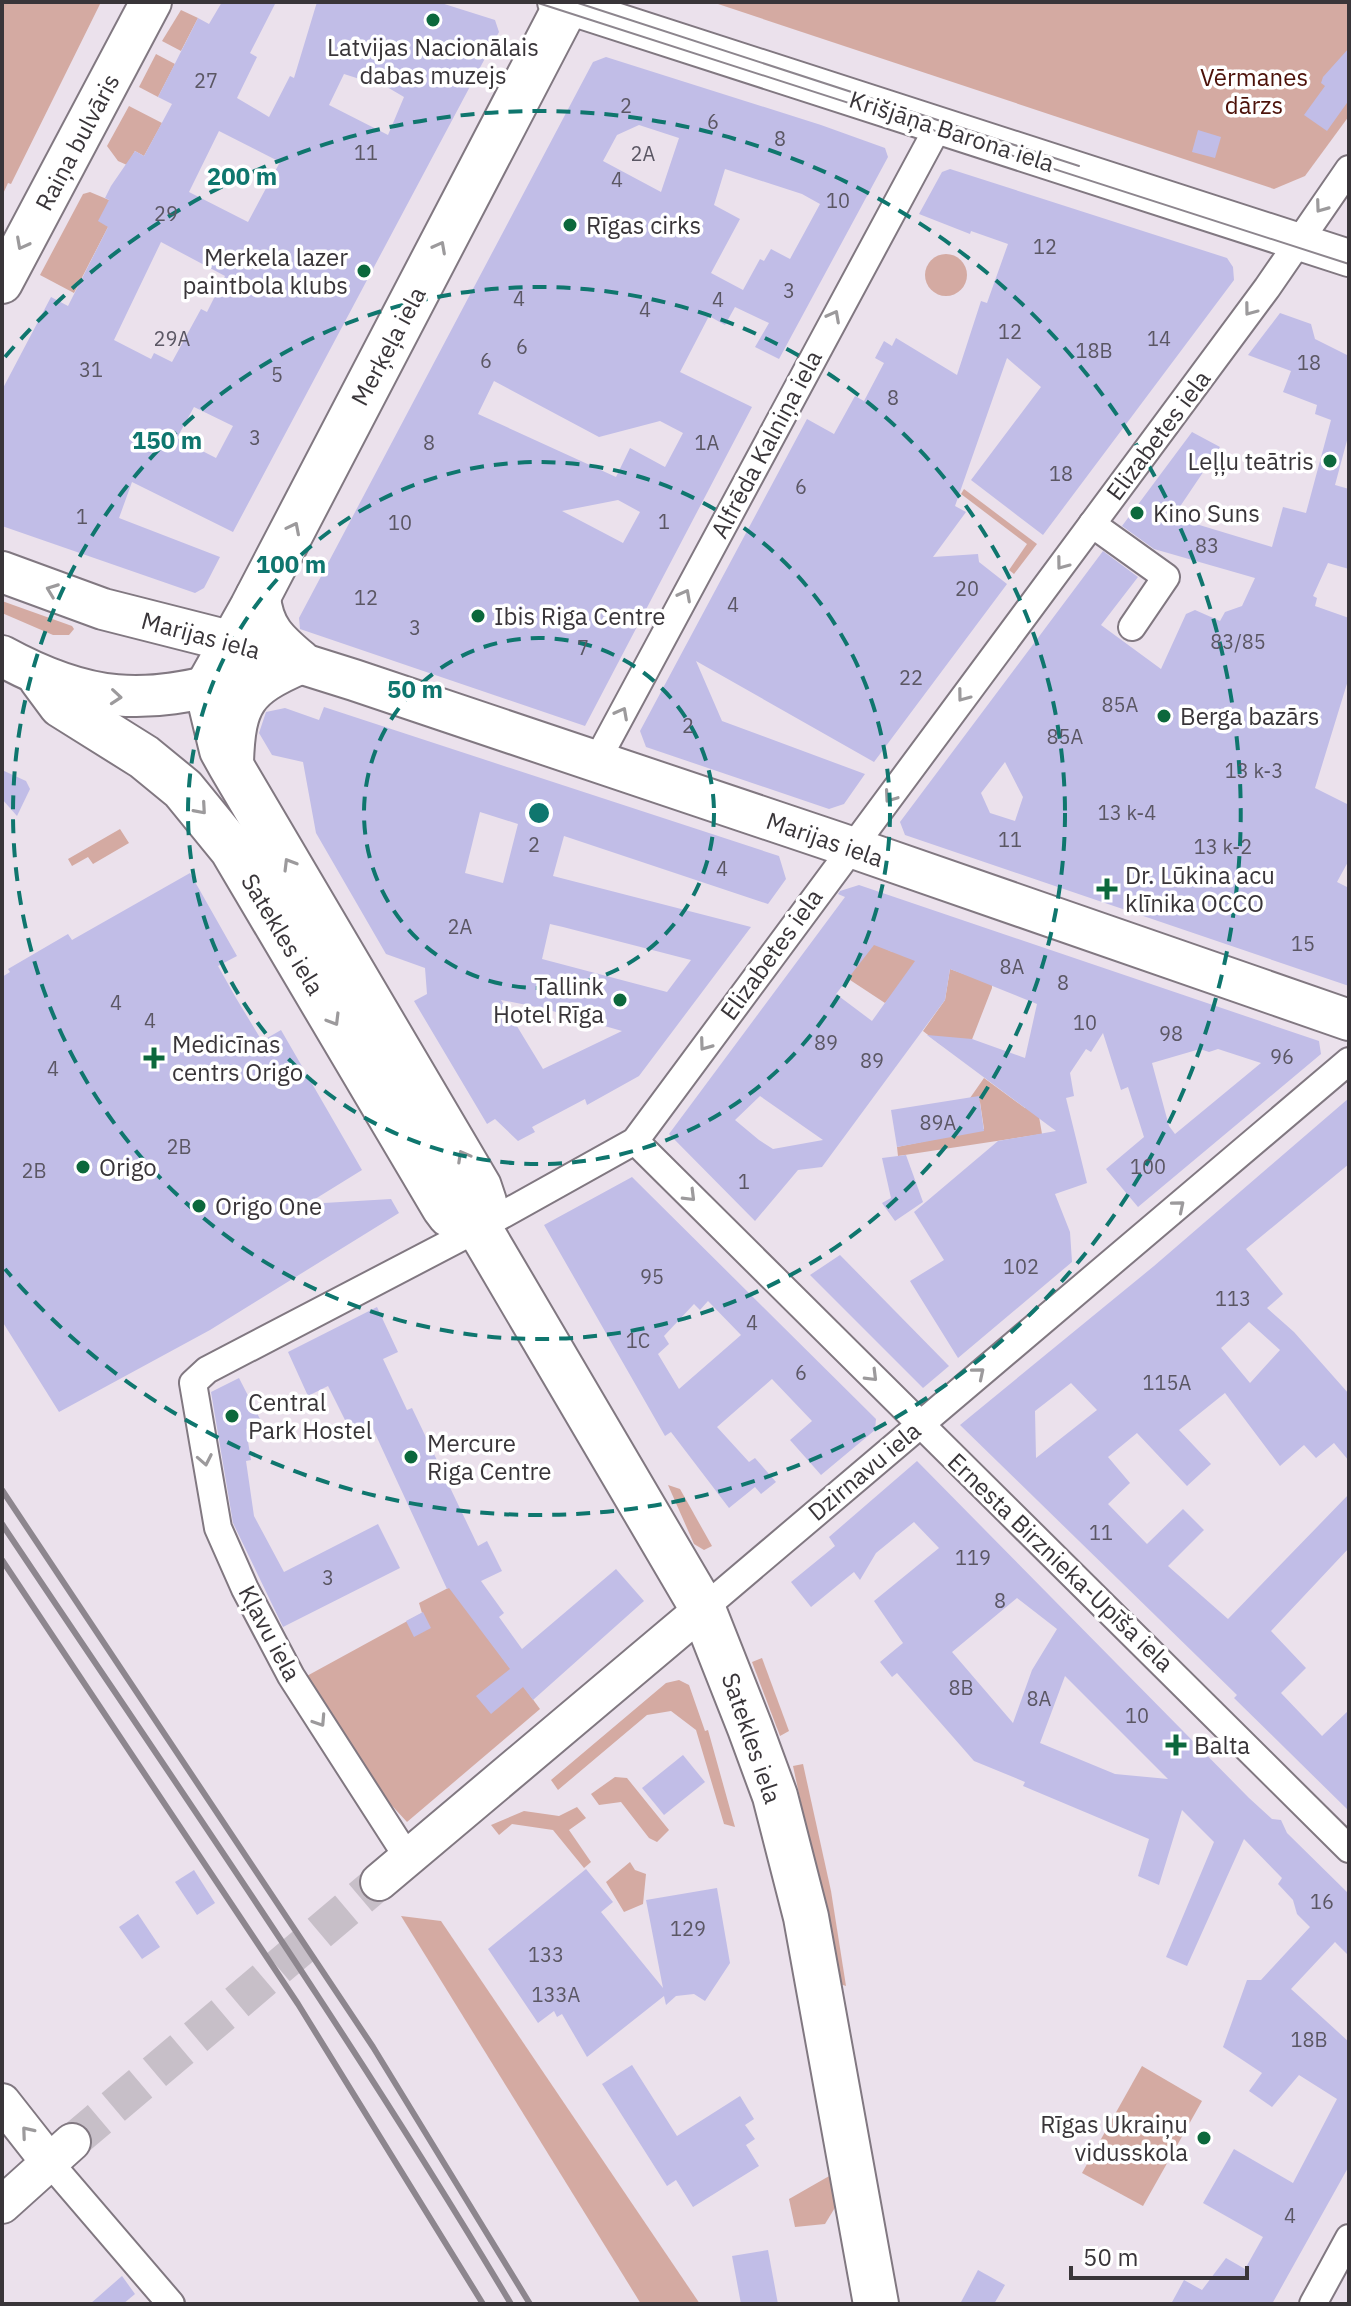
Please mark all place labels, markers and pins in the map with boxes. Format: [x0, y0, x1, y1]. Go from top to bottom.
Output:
marker: Latvijas Nacionālais dabas muzejs [424, 11, 442, 29]
place label: Latvijas Nacionālais dabas muzejs [327, 31, 539, 91]
place label: Rīgas cirks [586, 209, 701, 241]
marker: Rīgas cirks [561, 216, 579, 234]
place label: Merkela lazer paintbola klubs [182, 241, 348, 301]
marker: Merkela lazer paintbola klubs [355, 262, 373, 280]
place label: Leļļu teātris [1188, 445, 1314, 477]
marker: Leļļu teātris [1321, 452, 1339, 470]
place label: Kino Suns [1153, 497, 1260, 529]
marker: Kino Suns [1128, 504, 1146, 522]
place label: Ibis Riga Centre [494, 600, 665, 632]
marker: Ibis Riga Centre [469, 607, 487, 625]
place label: Berga bazārs [1180, 700, 1319, 732]
marker: Berga bazārs [1155, 707, 1173, 725]
centre of rings [525, 799, 553, 827]
place label: Dr. Lūkina acu klīnika OCCO [1125, 859, 1275, 919]
marker: Dr. Lūkina acu klīnika OCCO [1096, 878, 1118, 900]
place label: Tallink Hotel Rīga [493, 970, 604, 1030]
marker: Tallink Hotel Rīga [611, 991, 629, 1009]
place label: Medicīnas centrs Origo [172, 1028, 303, 1088]
marker: Medicīnas centrs Origo [143, 1047, 165, 1069]
place label: Origo [99, 1151, 157, 1183]
marker: Origo [74, 1158, 92, 1176]
place label: Origo One [215, 1190, 322, 1222]
marker: Origo One [190, 1197, 208, 1215]
place label: Central Park Hostel [248, 1386, 372, 1446]
marker: Central Park Hostel [223, 1407, 241, 1425]
place label: Mercure Riga Centre [427, 1427, 551, 1487]
marker: Mercure Riga Centre [402, 1448, 420, 1466]
place label: Balta [1194, 1729, 1250, 1761]
marker: Balta [1165, 1734, 1187, 1756]
place label: Rīgas Ukraiņu vidusskola [1040, 2108, 1188, 2168]
marker: Rīgas Ukraiņu vidusskola [1195, 2129, 1213, 2147]

